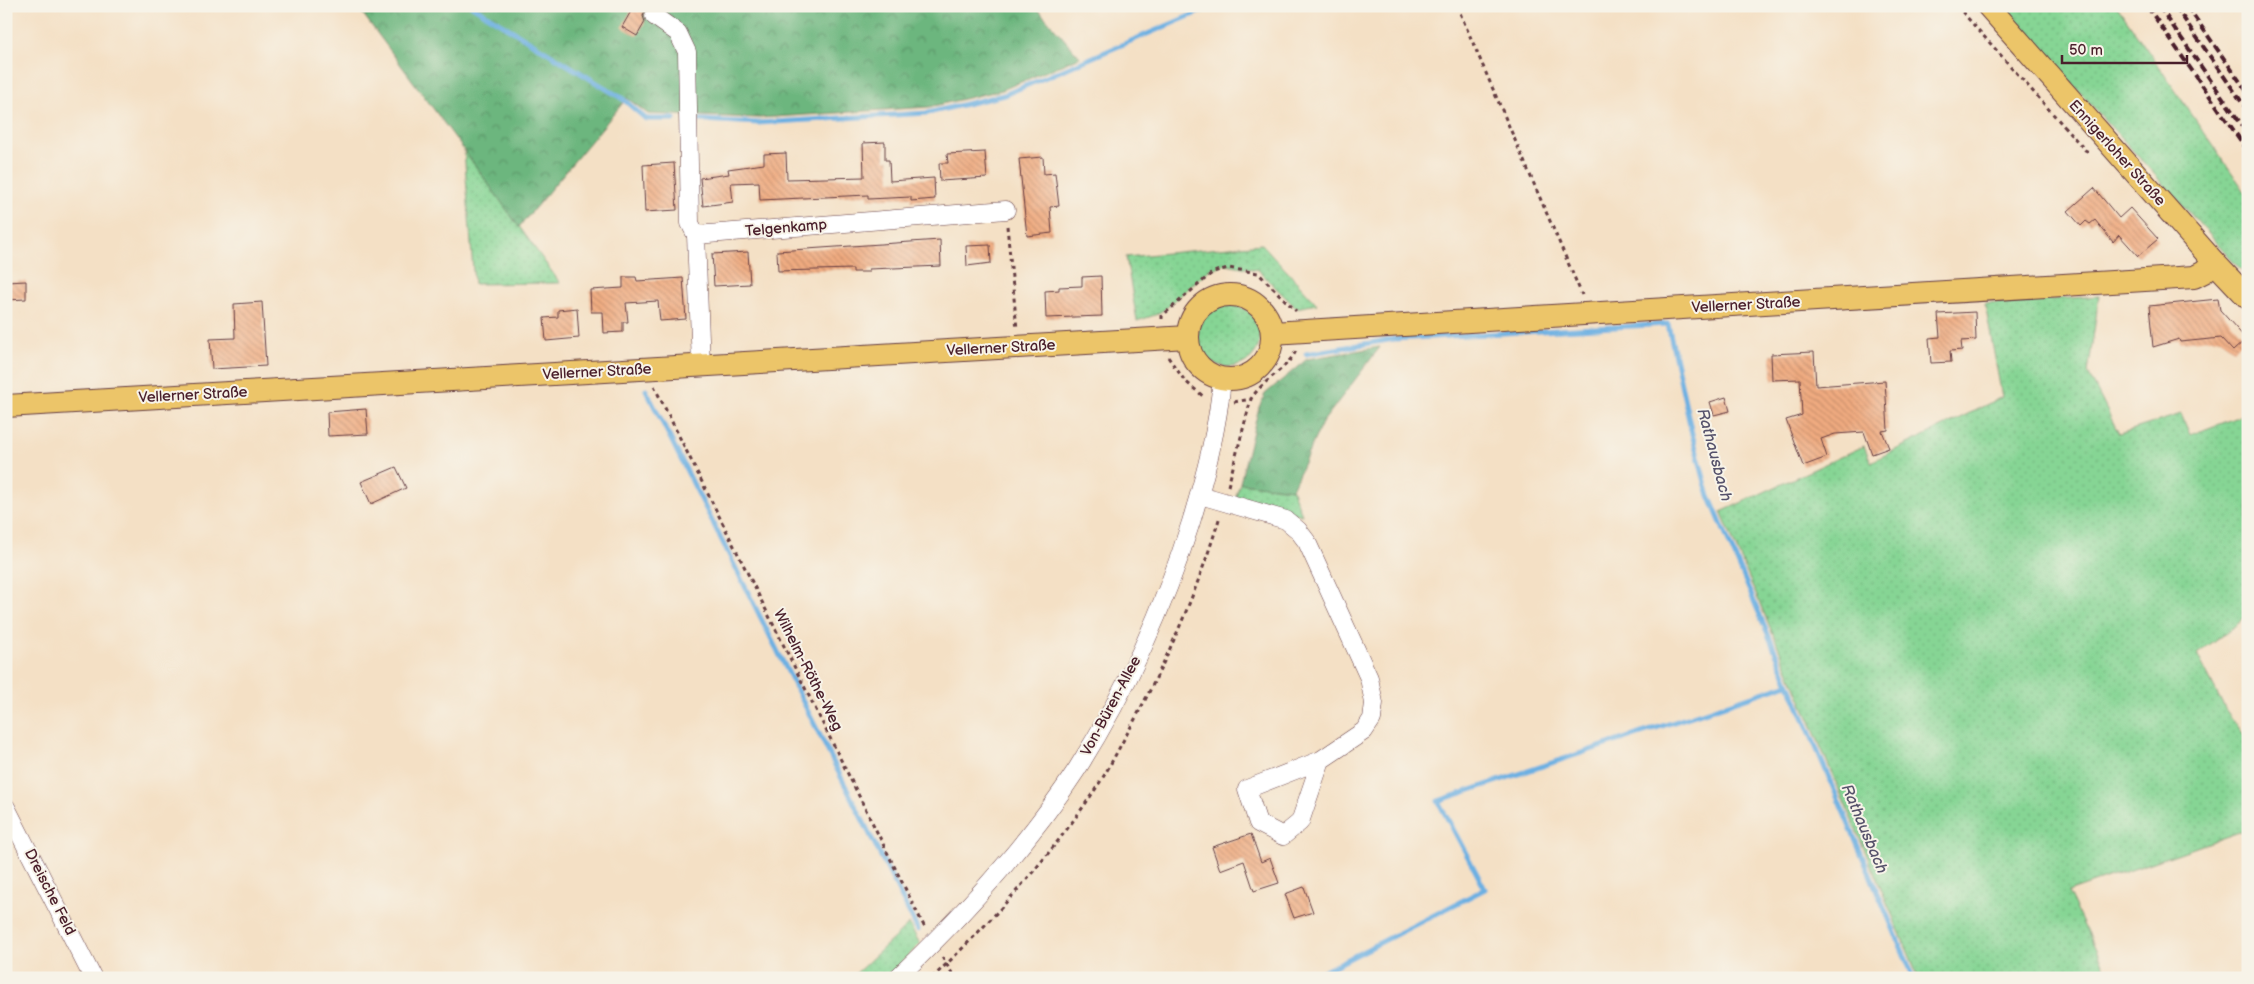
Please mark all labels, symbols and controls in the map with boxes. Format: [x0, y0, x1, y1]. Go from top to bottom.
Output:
scale bar [2062, 32, 2186, 64]
text: 50 m [2069, 41, 2103, 60]
street label: Ennigerloher Straße [2064, 96, 2170, 210]
street label: Telgenkamp [744, 215, 828, 241]
street label: Vellerner Straße [1691, 293, 1801, 317]
street label: Vellerner Straße [946, 336, 1056, 360]
street label: Vellerner Straße [542, 360, 652, 384]
street label: Vellerner Straße [138, 383, 248, 407]
water label: Rathausbach [1693, 407, 1736, 504]
street label: Wilhelm-Röthe-Weg [769, 606, 847, 734]
street label: Von-Büren-Allee [1077, 653, 1145, 759]
water label: Rathausbach [1837, 781, 1891, 877]
street label: Dreische Feld [20, 846, 80, 938]

